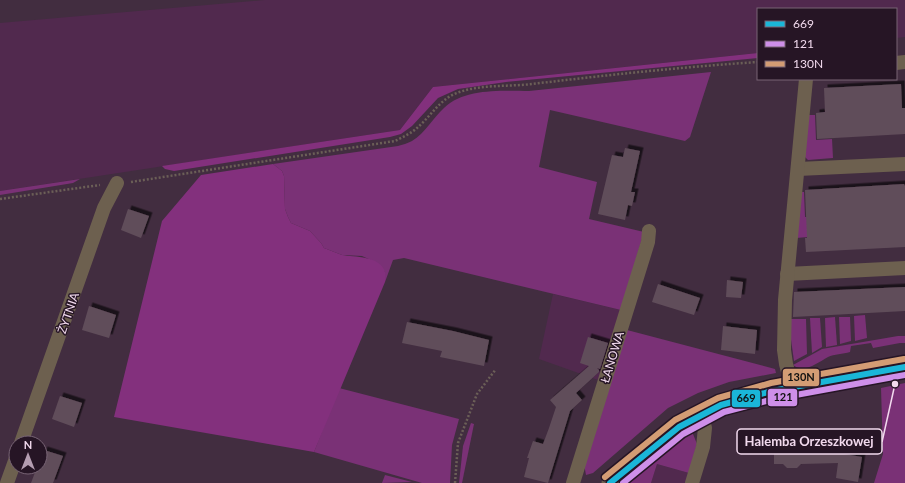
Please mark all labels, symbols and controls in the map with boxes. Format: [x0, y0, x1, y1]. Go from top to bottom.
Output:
legend [757, 8, 897, 80]
text: 669 [793, 16, 814, 31]
text: 121 [793, 36, 814, 51]
text: 130N [793, 56, 823, 71]
street label: ŻYTNIA [54, 290, 82, 336]
street label: ŁANOWA [597, 329, 627, 385]
line badge: 130N [782, 368, 820, 387]
text: 130N [787, 370, 815, 383]
line badge: 121 [767, 388, 798, 407]
line badge: 669 [731, 389, 761, 408]
text: 121 [773, 390, 793, 403]
text: 669 [736, 391, 756, 404]
callout: Halemba Orzeszkowej [737, 429, 882, 454]
text: Halemba Orzeszkowej [745, 433, 873, 449]
north arrow [8, 435, 48, 475]
text: N [24, 438, 32, 451]

